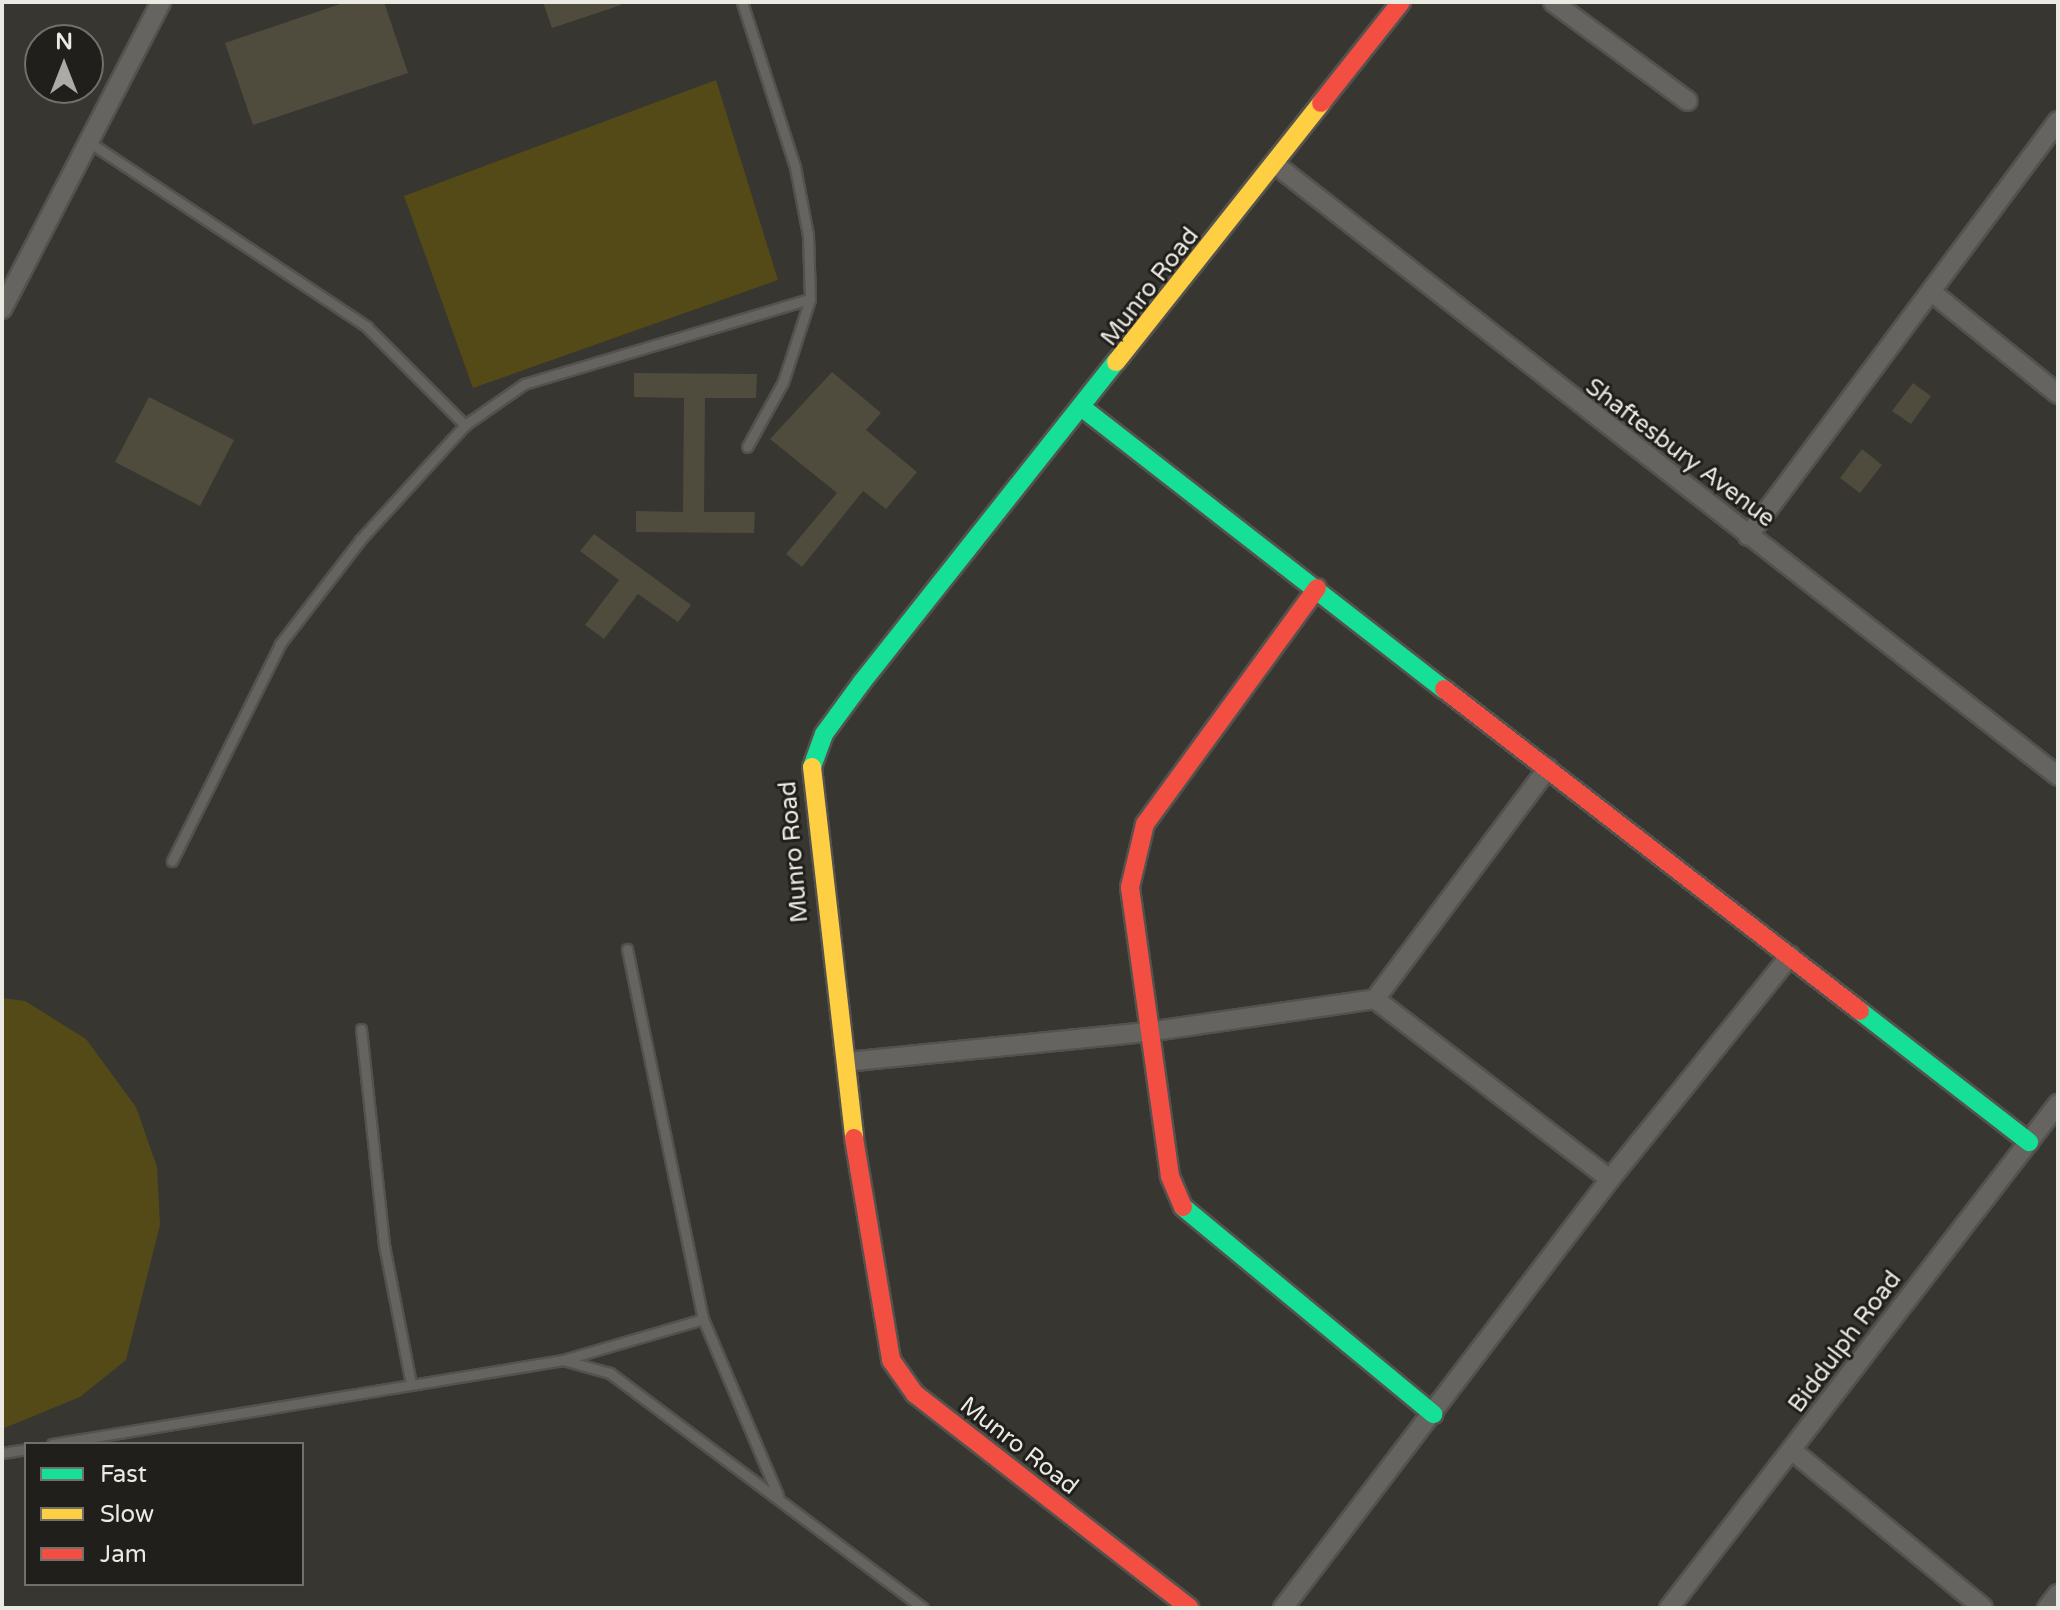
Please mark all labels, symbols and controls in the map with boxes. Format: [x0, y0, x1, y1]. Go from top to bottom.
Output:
north arrow [24, 24, 104, 104]
text: N [55, 29, 73, 55]
street label: Munro Road [1095, 222, 1205, 352]
street label: Shaftesbury Avenue [1580, 372, 1780, 534]
street label: Munro Road [773, 780, 815, 924]
street label: Biddulph Road [1782, 1266, 1908, 1418]
street label: Munro Road [954, 1391, 1084, 1501]
legend [24, 1442, 304, 1586]
text: Fast [100, 1460, 147, 1489]
text: Slow [100, 1500, 154, 1529]
text: Jam [100, 1540, 147, 1569]

